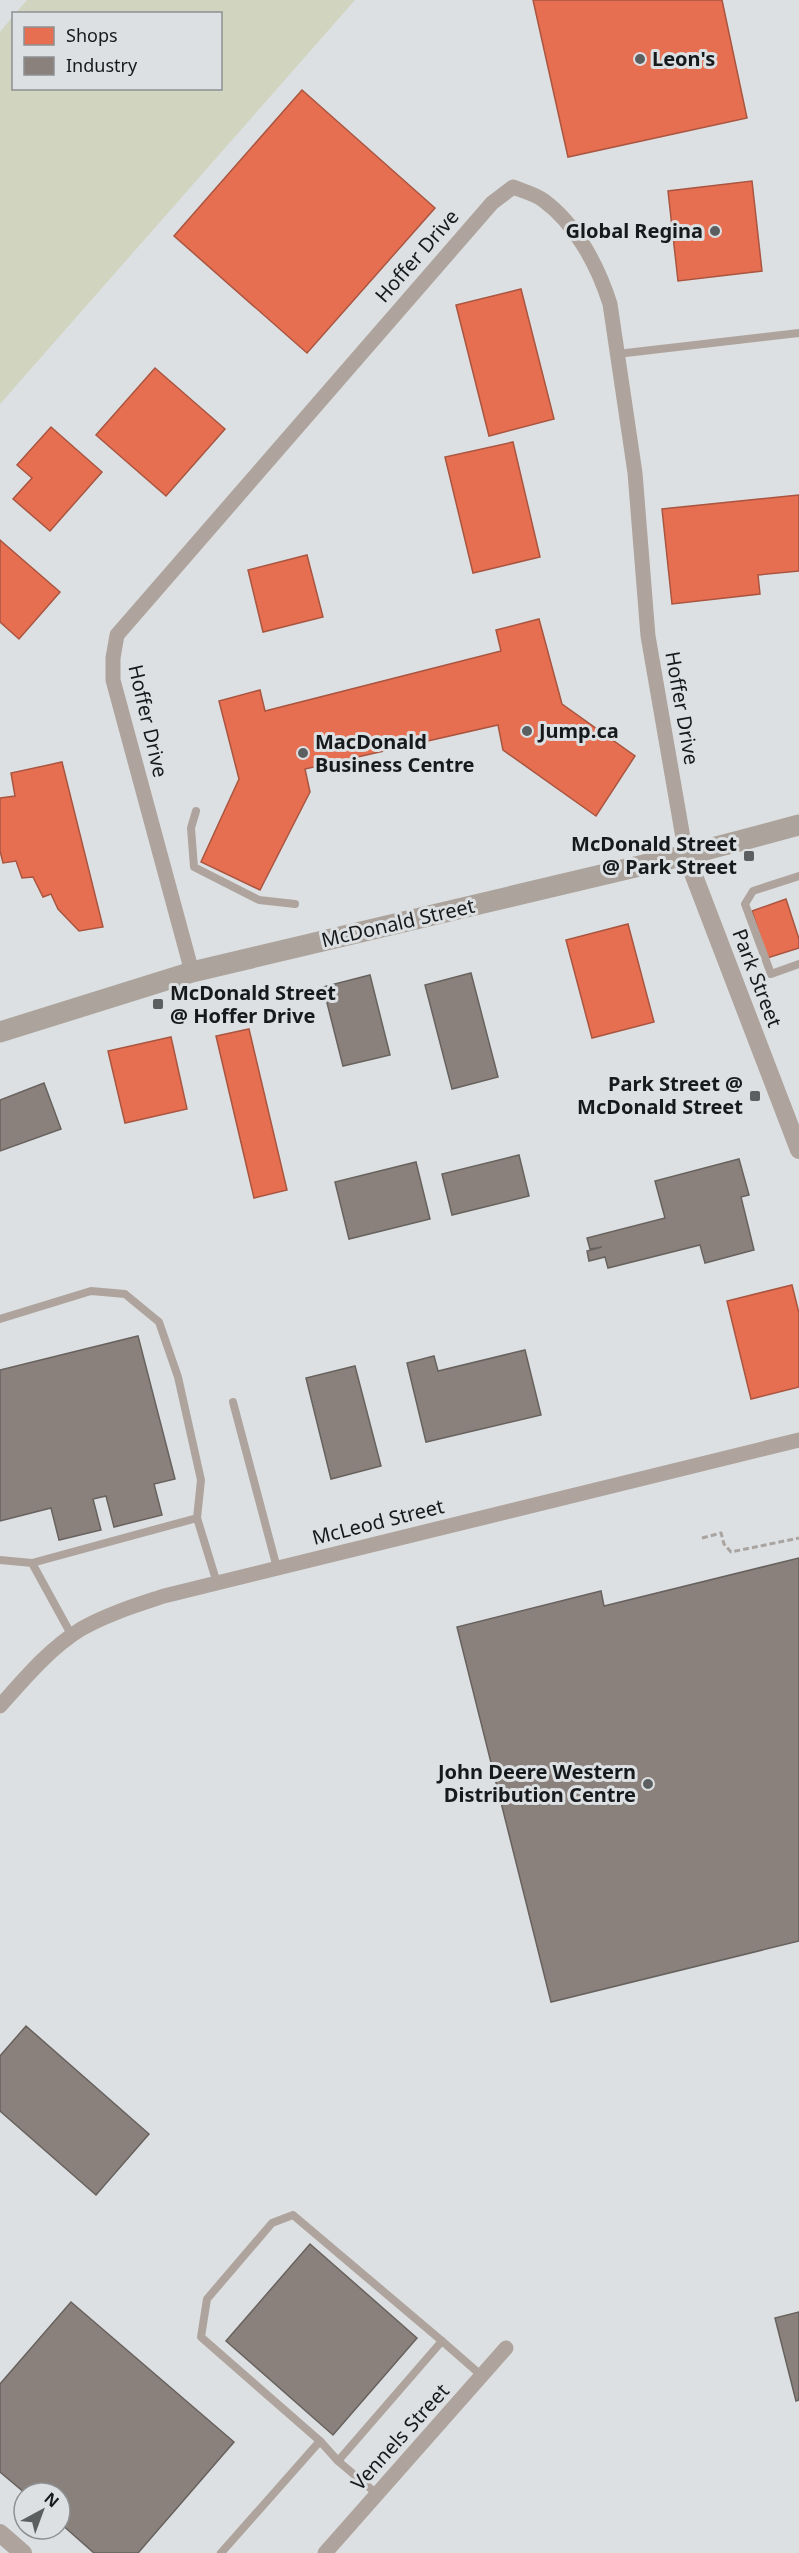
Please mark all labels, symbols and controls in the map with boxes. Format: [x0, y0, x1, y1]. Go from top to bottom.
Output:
legend [12, 12, 222, 90]
text: Shops [66, 23, 118, 47]
place label: Leon's [652, 45, 715, 72]
marker: Leon's [633, 52, 647, 66]
text: Industry [66, 53, 138, 77]
street label: Hoffer Drive [369, 203, 464, 308]
place label: Global Regina [566, 217, 703, 244]
marker: Global Regina [708, 224, 722, 238]
street label: Hoffer Drive [659, 649, 706, 767]
street label: Hoffer Drive [122, 662, 175, 780]
place label: Jump.ca [537, 717, 619, 744]
marker: Jump.ca [520, 724, 534, 738]
place label: MacDonald Business Centre [315, 728, 475, 778]
marker: MacDonald Business Centre [296, 746, 310, 760]
place label: McDonald Street @ Park Street [571, 830, 737, 880]
marker: McDonald Street @ Park Street [742, 849, 756, 863]
street label: McDonald Street [319, 892, 477, 953]
street label: Park Street [726, 925, 789, 1031]
place label: McDonald Street @ Hoffer Drive [170, 979, 336, 1029]
marker: McDonald Street @ Hoffer Drive [151, 997, 165, 1011]
place label: Park Street @ McDonald Street [577, 1070, 743, 1120]
marker: Park Street @ McDonald Street [748, 1089, 762, 1103]
street label: McLeod Street [309, 1492, 447, 1551]
place label: John Deere Western Distribution Centre [436, 1758, 636, 1808]
marker: John Deere Western Distribution Centre [641, 1777, 655, 1791]
street label: Vennels Street [345, 2378, 455, 2496]
north arrow [12, 2481, 72, 2541]
text: N [40, 2487, 64, 2512]

